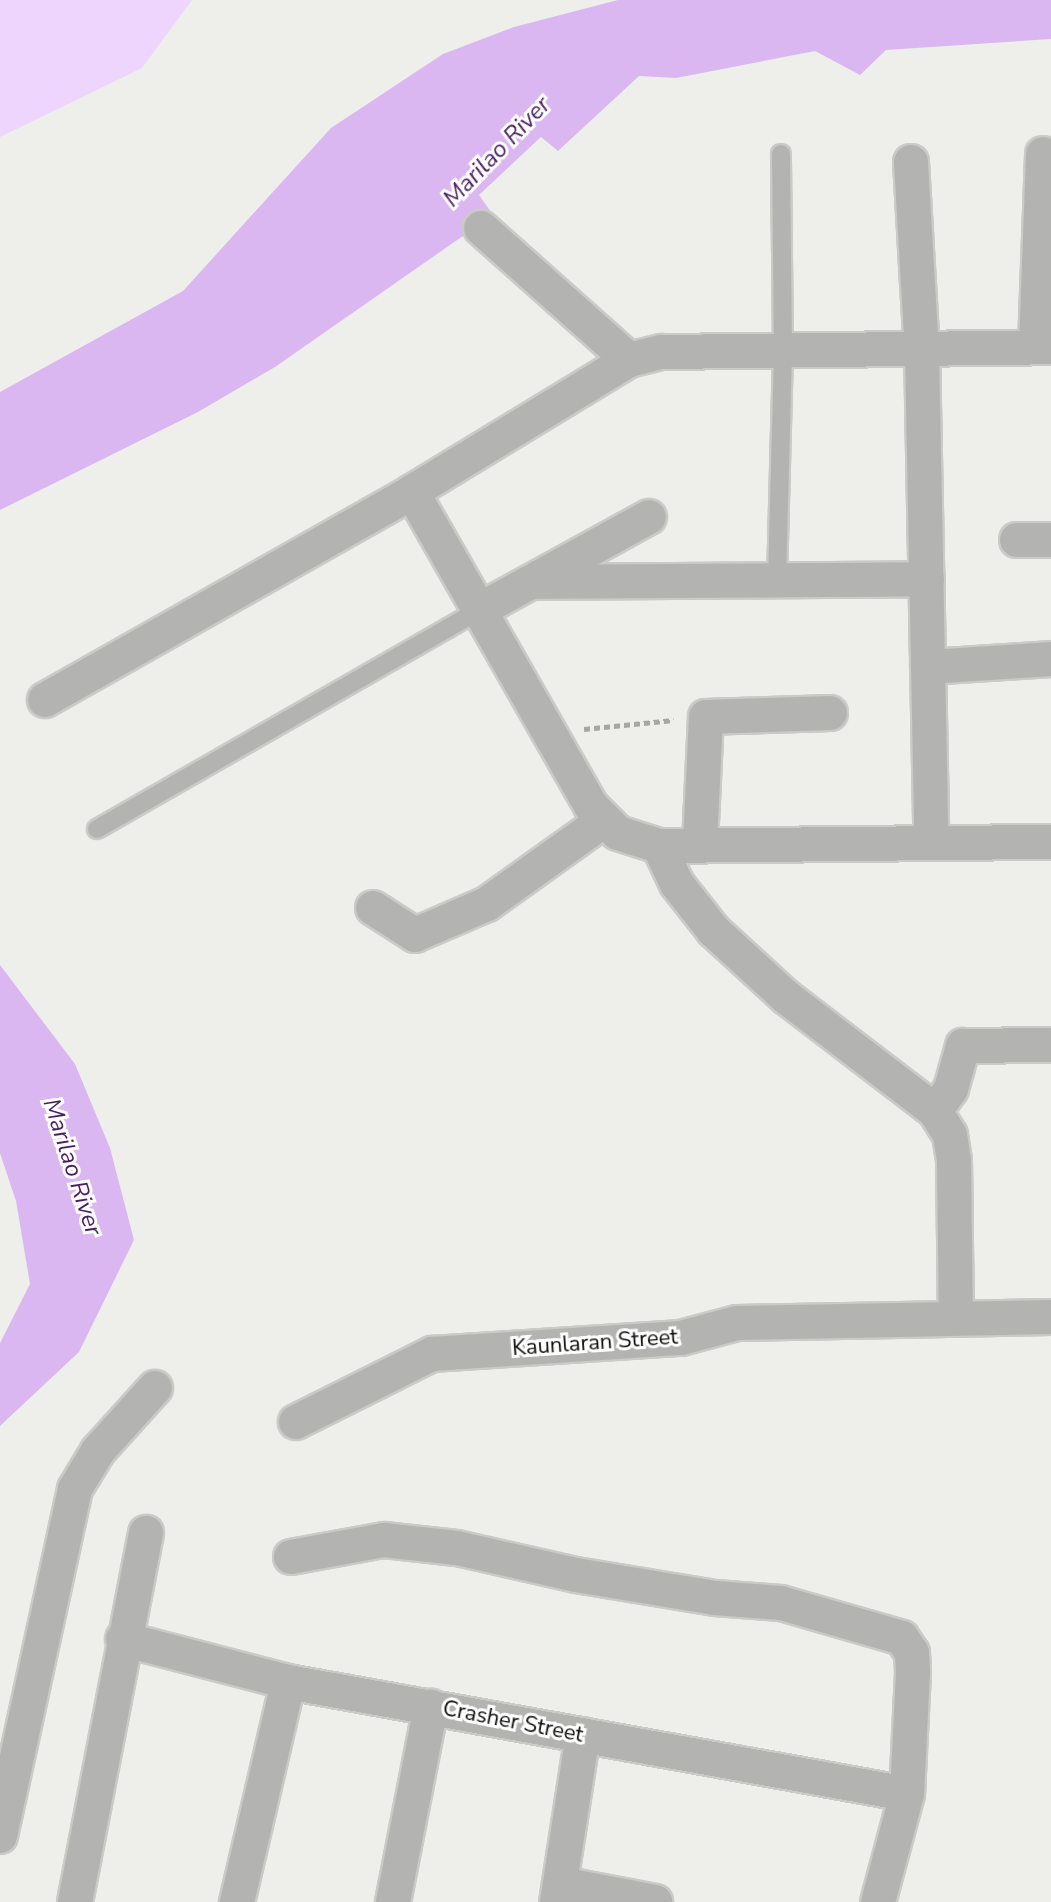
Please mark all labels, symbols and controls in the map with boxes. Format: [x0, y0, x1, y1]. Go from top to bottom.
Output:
water label: Marilao River [437, 91, 557, 213]
water label: Marilao River [36, 1095, 108, 1239]
street label: Kaunlaran Street [511, 1324, 679, 1362]
street label: Crasher Street [441, 1695, 585, 1749]

